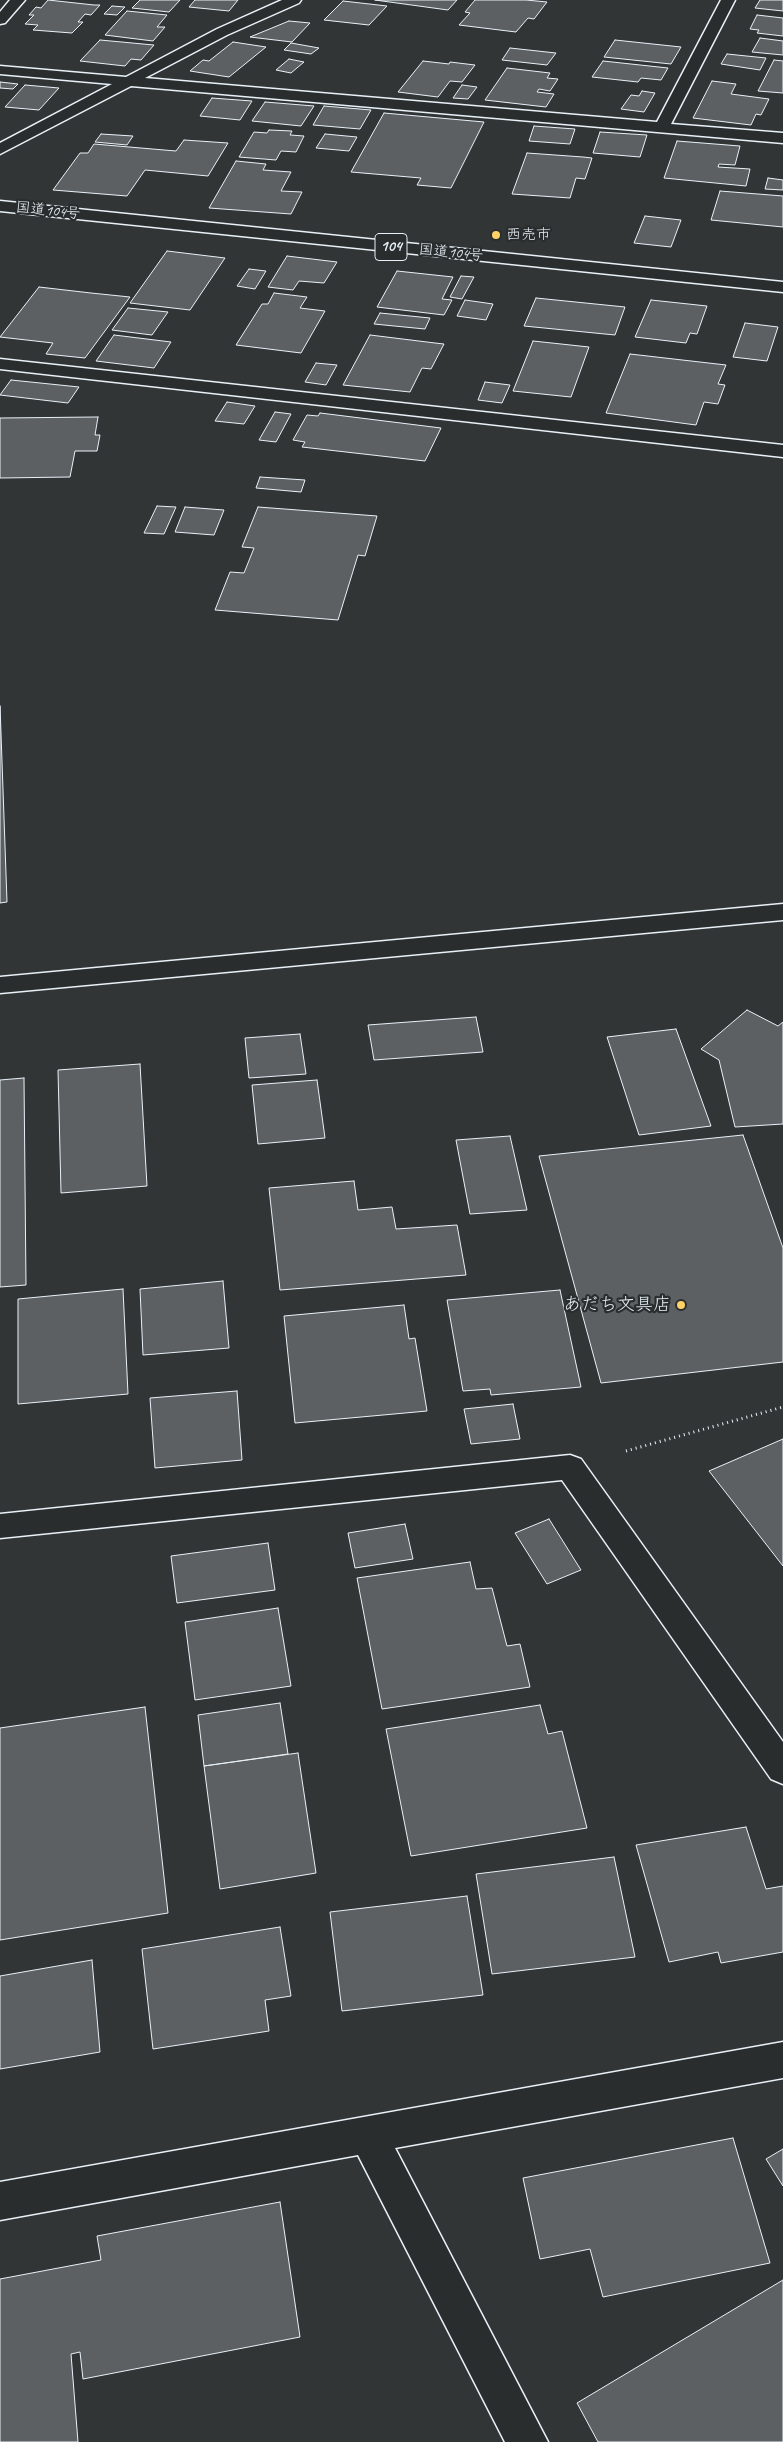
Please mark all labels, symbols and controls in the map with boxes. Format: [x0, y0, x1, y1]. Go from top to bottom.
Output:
street label: 国道104号 [15, 199, 81, 223]
place label: 西売市 [506, 226, 551, 244]
marker: 西売市 [490, 229, 502, 241]
road number: 104 [375, 233, 407, 260]
street label: 国道104号 [418, 241, 484, 265]
place label: あだち文具店 [563, 1294, 671, 1316]
marker: あだち文具店 [675, 1299, 687, 1311]

